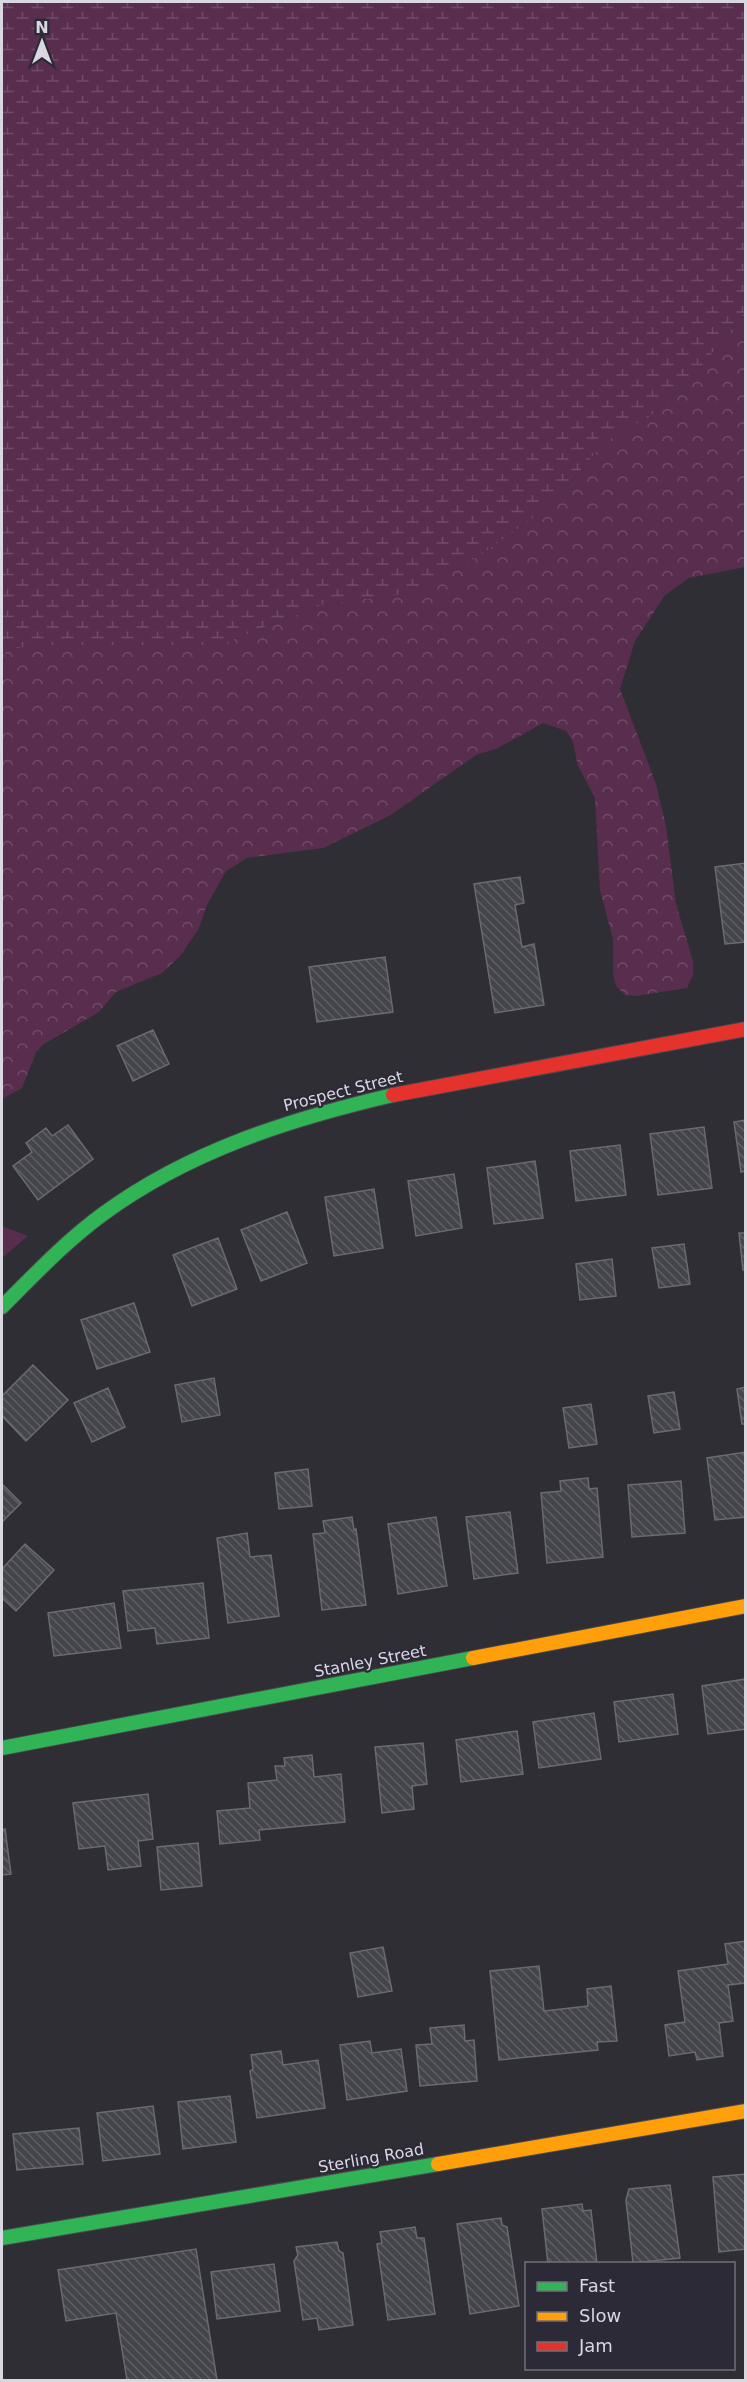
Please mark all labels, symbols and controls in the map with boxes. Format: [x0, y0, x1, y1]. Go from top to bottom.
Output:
north arrow [12, 12, 72, 72]
text: N [35, 18, 49, 37]
street label: Prospect Street [281, 1067, 405, 1115]
street label: Stanley Street [312, 1641, 428, 1681]
street label: Sterling Road [317, 2139, 425, 2177]
legend [525, 2262, 735, 2370]
text: Fast [579, 2275, 615, 2296]
text: Slow [579, 2305, 621, 2326]
text: Jam [578, 2335, 613, 2356]

